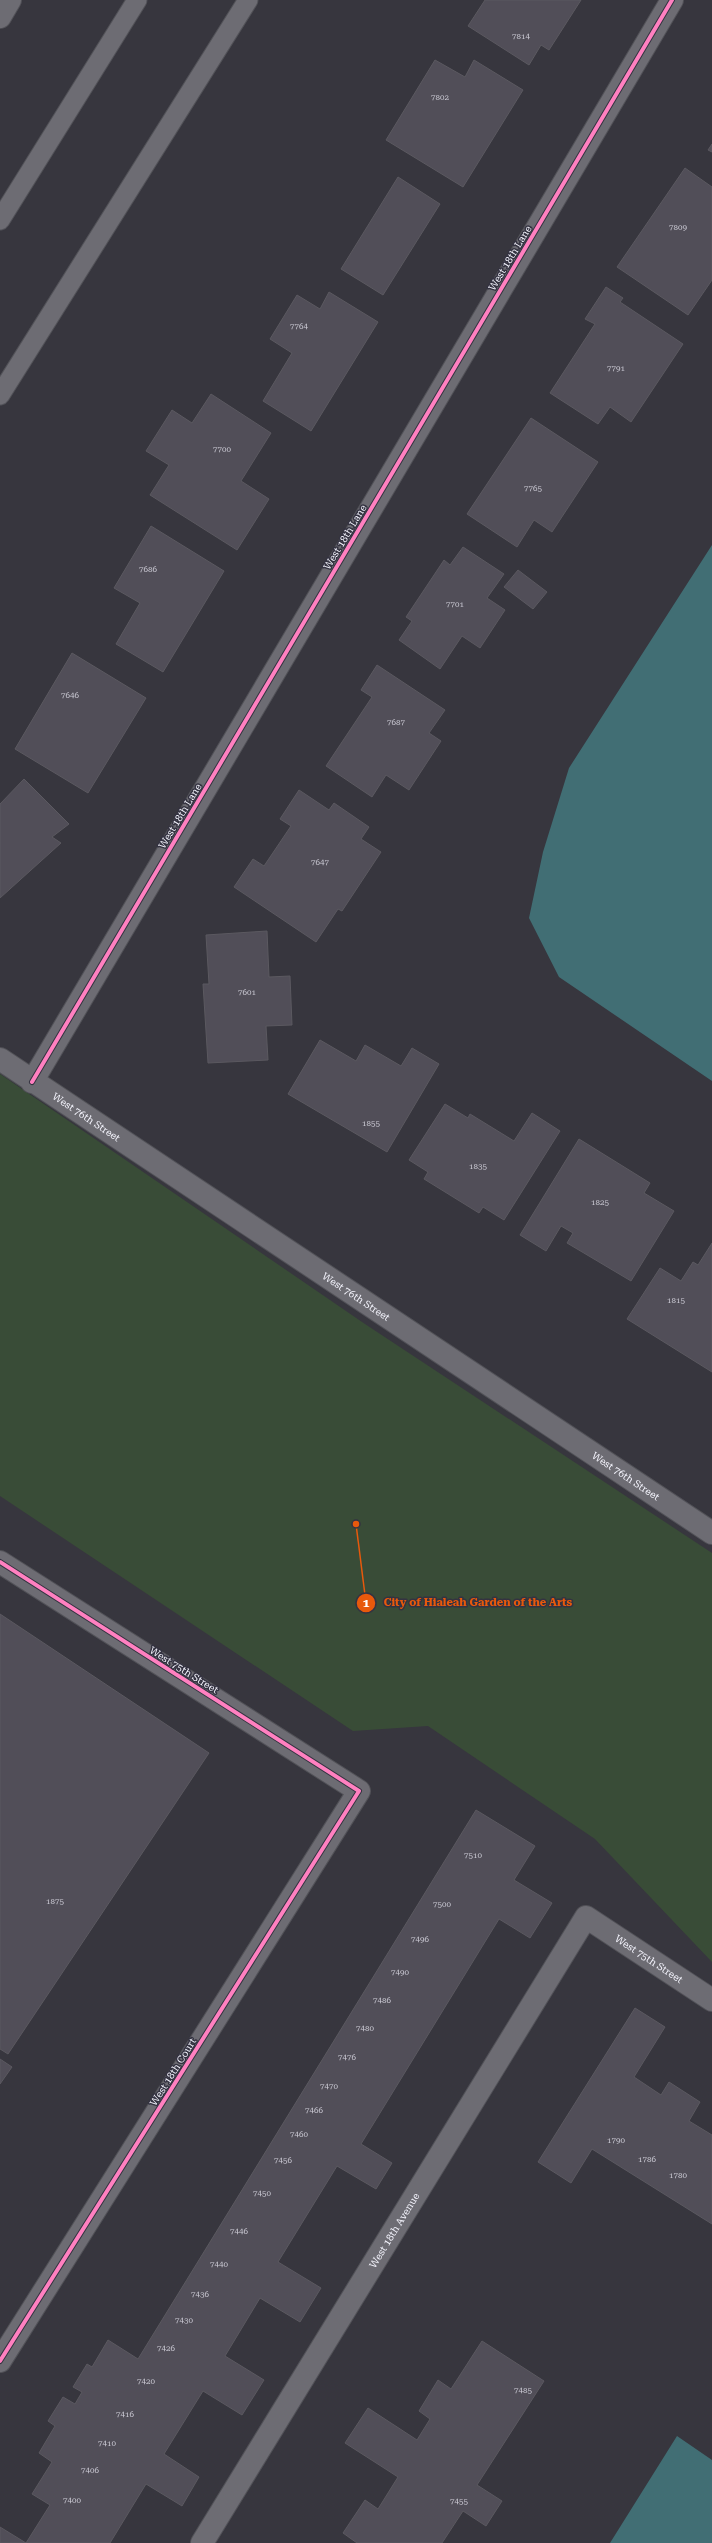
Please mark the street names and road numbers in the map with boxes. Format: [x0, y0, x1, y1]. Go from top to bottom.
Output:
street label: West 18th Lane [486, 223, 534, 292]
street label: West 18th Lane [321, 502, 369, 571]
street label: West 18th Lane [156, 781, 204, 850]
street label: West 76th Street [51, 1090, 123, 1143]
street label: West 76th Street [320, 1270, 392, 1323]
street label: West 76th Street [590, 1449, 662, 1502]
street label: West 75th Street [148, 1644, 221, 1696]
street label: West 75th Street [613, 1932, 685, 1985]
street label: West 18th Court [148, 2036, 198, 2108]
street label: West 18th Avenue [367, 2190, 421, 2270]

